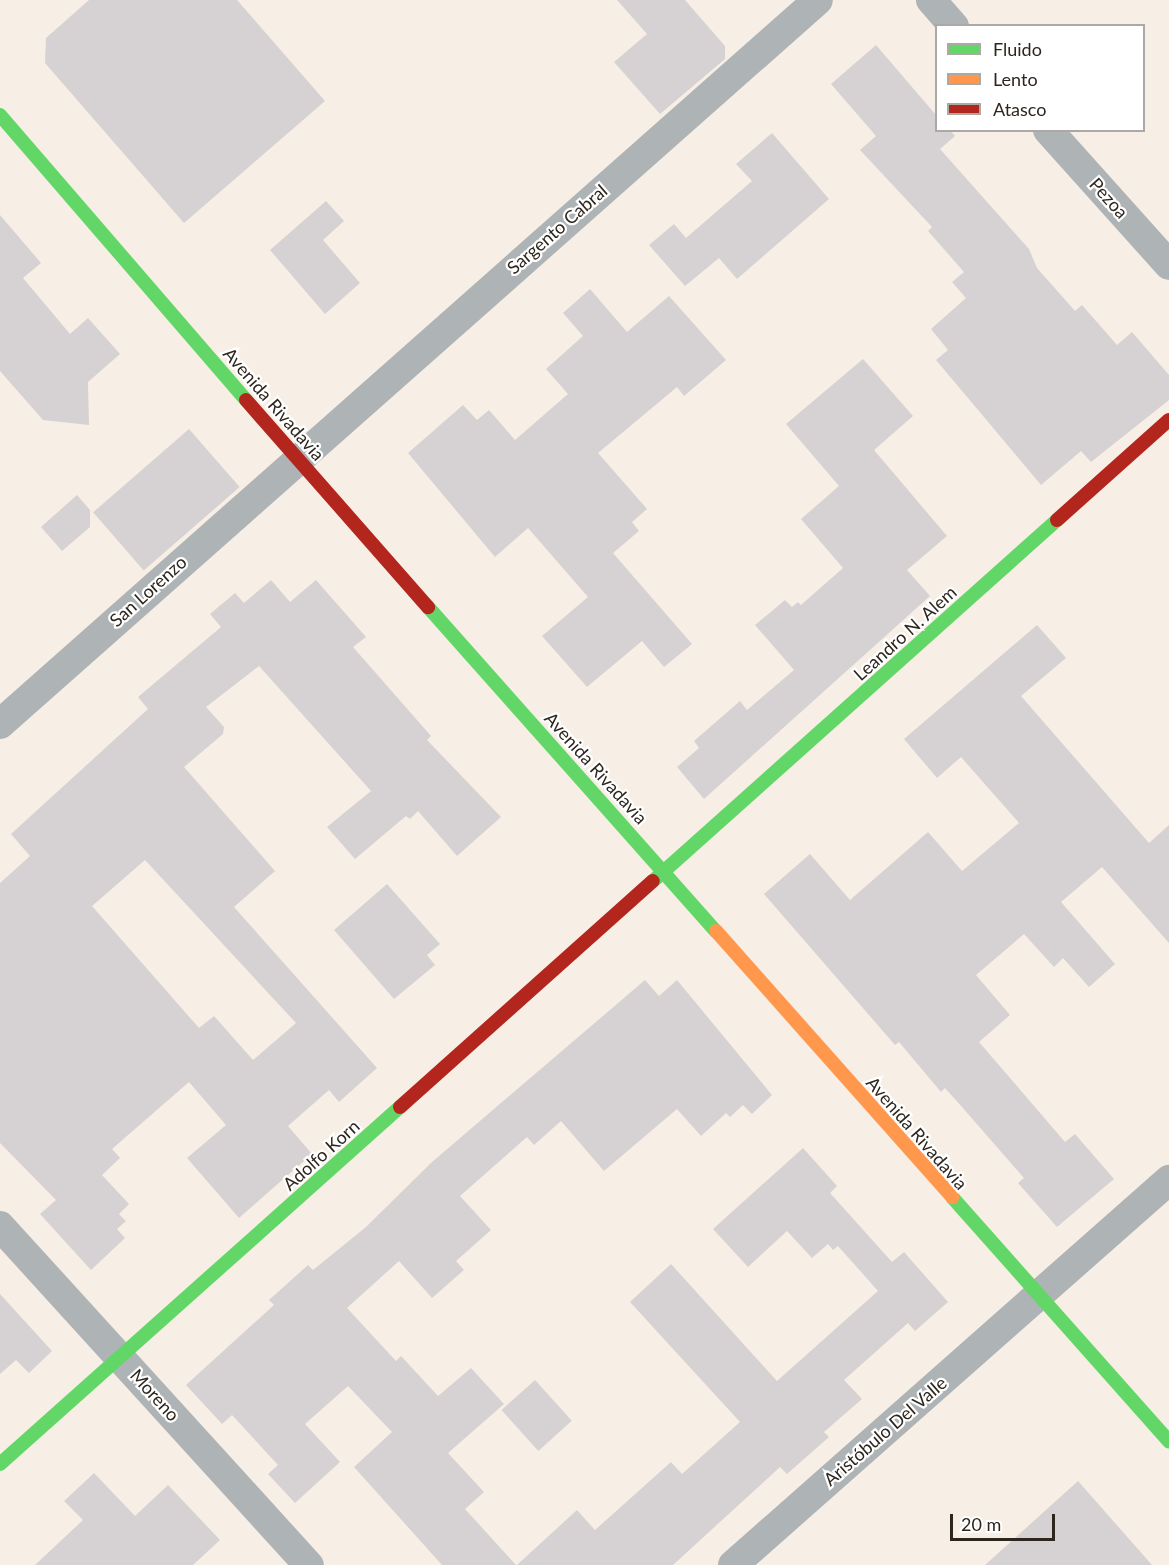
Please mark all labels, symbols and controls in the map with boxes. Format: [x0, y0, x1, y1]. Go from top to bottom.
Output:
legend [935, 24, 1145, 132]
text: Fluido [993, 38, 1042, 60]
text: Lento [993, 68, 1038, 90]
text: Atasco [993, 98, 1046, 120]
street label: Pezoa [1085, 173, 1133, 223]
street label: Sargento Cabral [503, 180, 611, 278]
street label: Avenida Rivadavia [219, 343, 329, 465]
street label: San Lorenzo [105, 551, 191, 631]
street label: Leandro N. Alem [849, 581, 961, 685]
street label: Avenida Rivadavia [540, 708, 652, 828]
street label: Avenida Rivadavia [862, 1072, 972, 1194]
street label: Adolfo Korn [278, 1115, 364, 1195]
street label: Moreno [126, 1365, 184, 1425]
street label: Aristóbulo Del Valle [819, 1372, 951, 1490]
scale bar [953, 1502, 1058, 1540]
text: 20 m [961, 1513, 1001, 1535]

